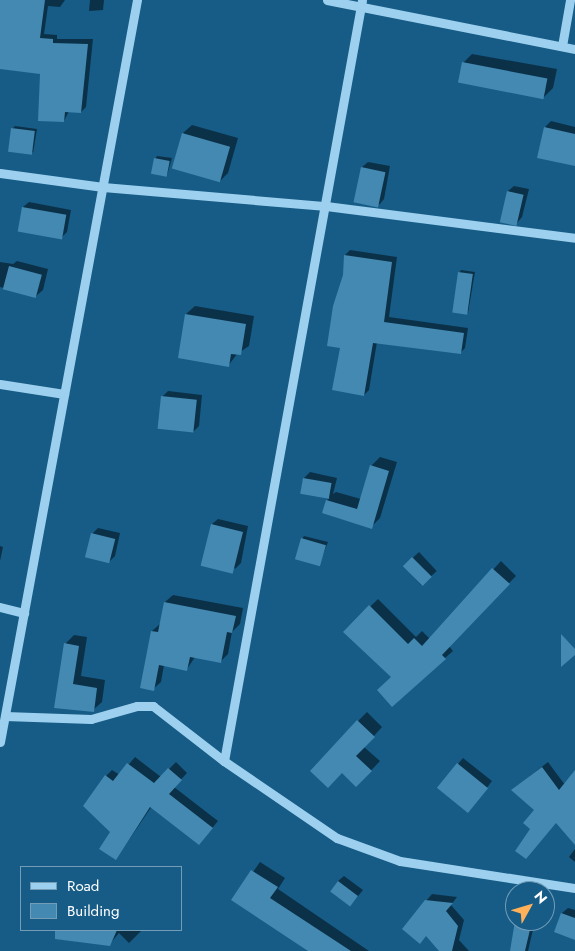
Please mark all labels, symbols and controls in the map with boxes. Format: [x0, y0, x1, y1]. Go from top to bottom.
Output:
legend [20, 866, 182, 931]
text: Road [67, 875, 99, 897]
north arrow [505, 881, 555, 931]
text: N [530, 887, 552, 908]
text: Building [67, 900, 119, 922]

